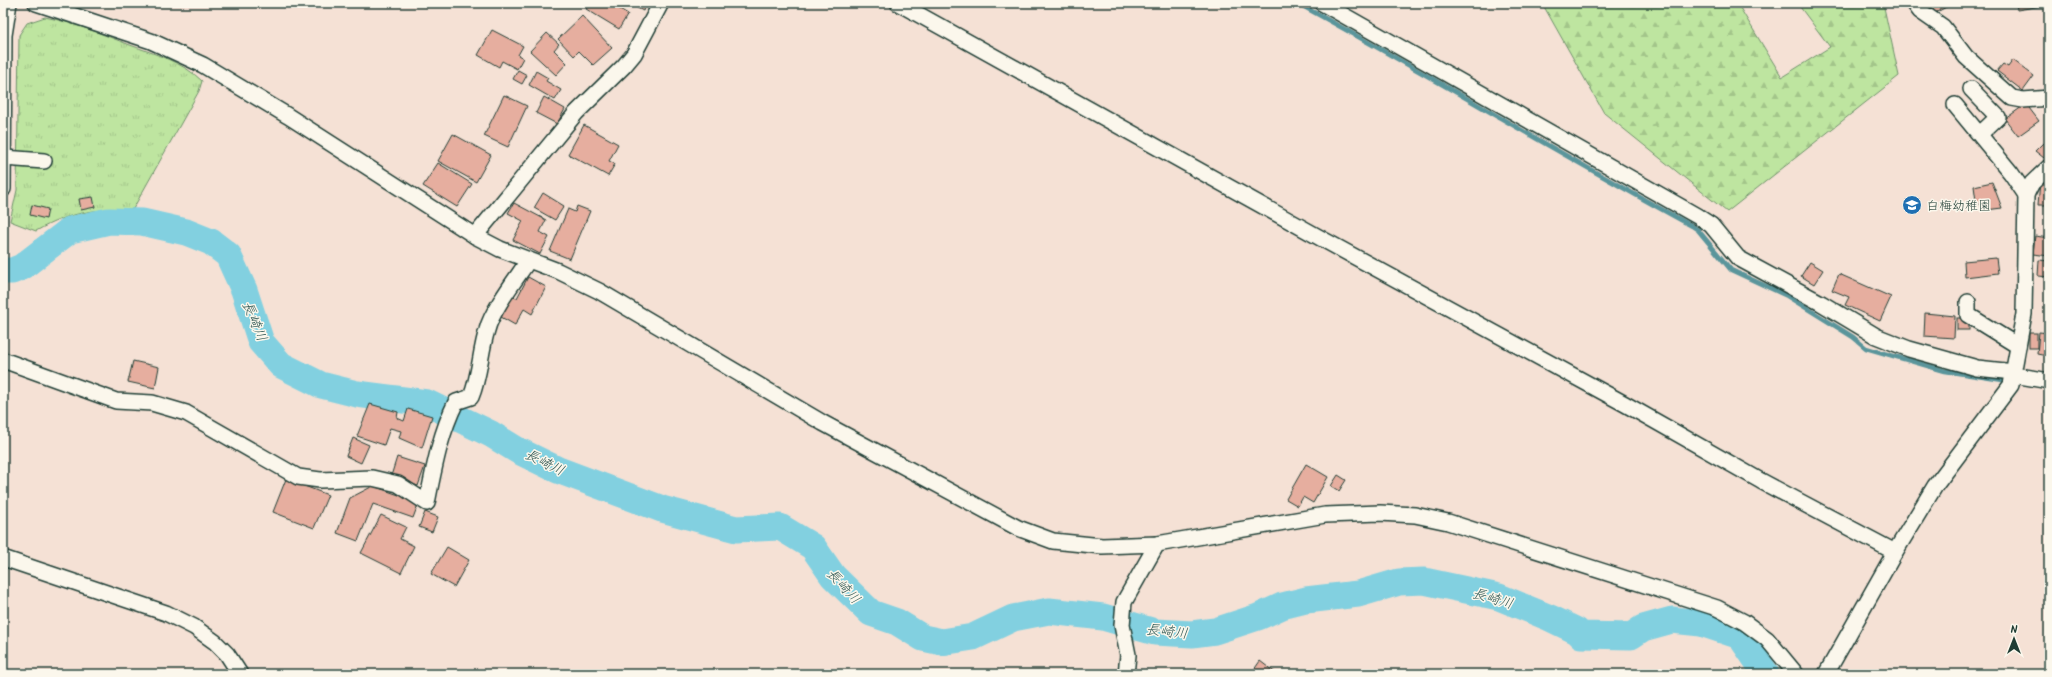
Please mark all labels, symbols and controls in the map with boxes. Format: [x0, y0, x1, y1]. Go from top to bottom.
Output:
school or university icon: 白梅幼稚園 [1901, 194, 1923, 216]
place label: 白梅幼稚園 [1926, 196, 1991, 217]
water label: 長崎川 [236, 298, 272, 345]
water label: 長崎川 [521, 444, 568, 482]
water label: 長崎川 [821, 564, 866, 610]
water label: 長崎川 [1470, 583, 1516, 615]
water label: 長崎川 [1145, 619, 1189, 645]
north arrow [1994, 619, 2034, 659]
text: N [2011, 621, 2018, 639]

